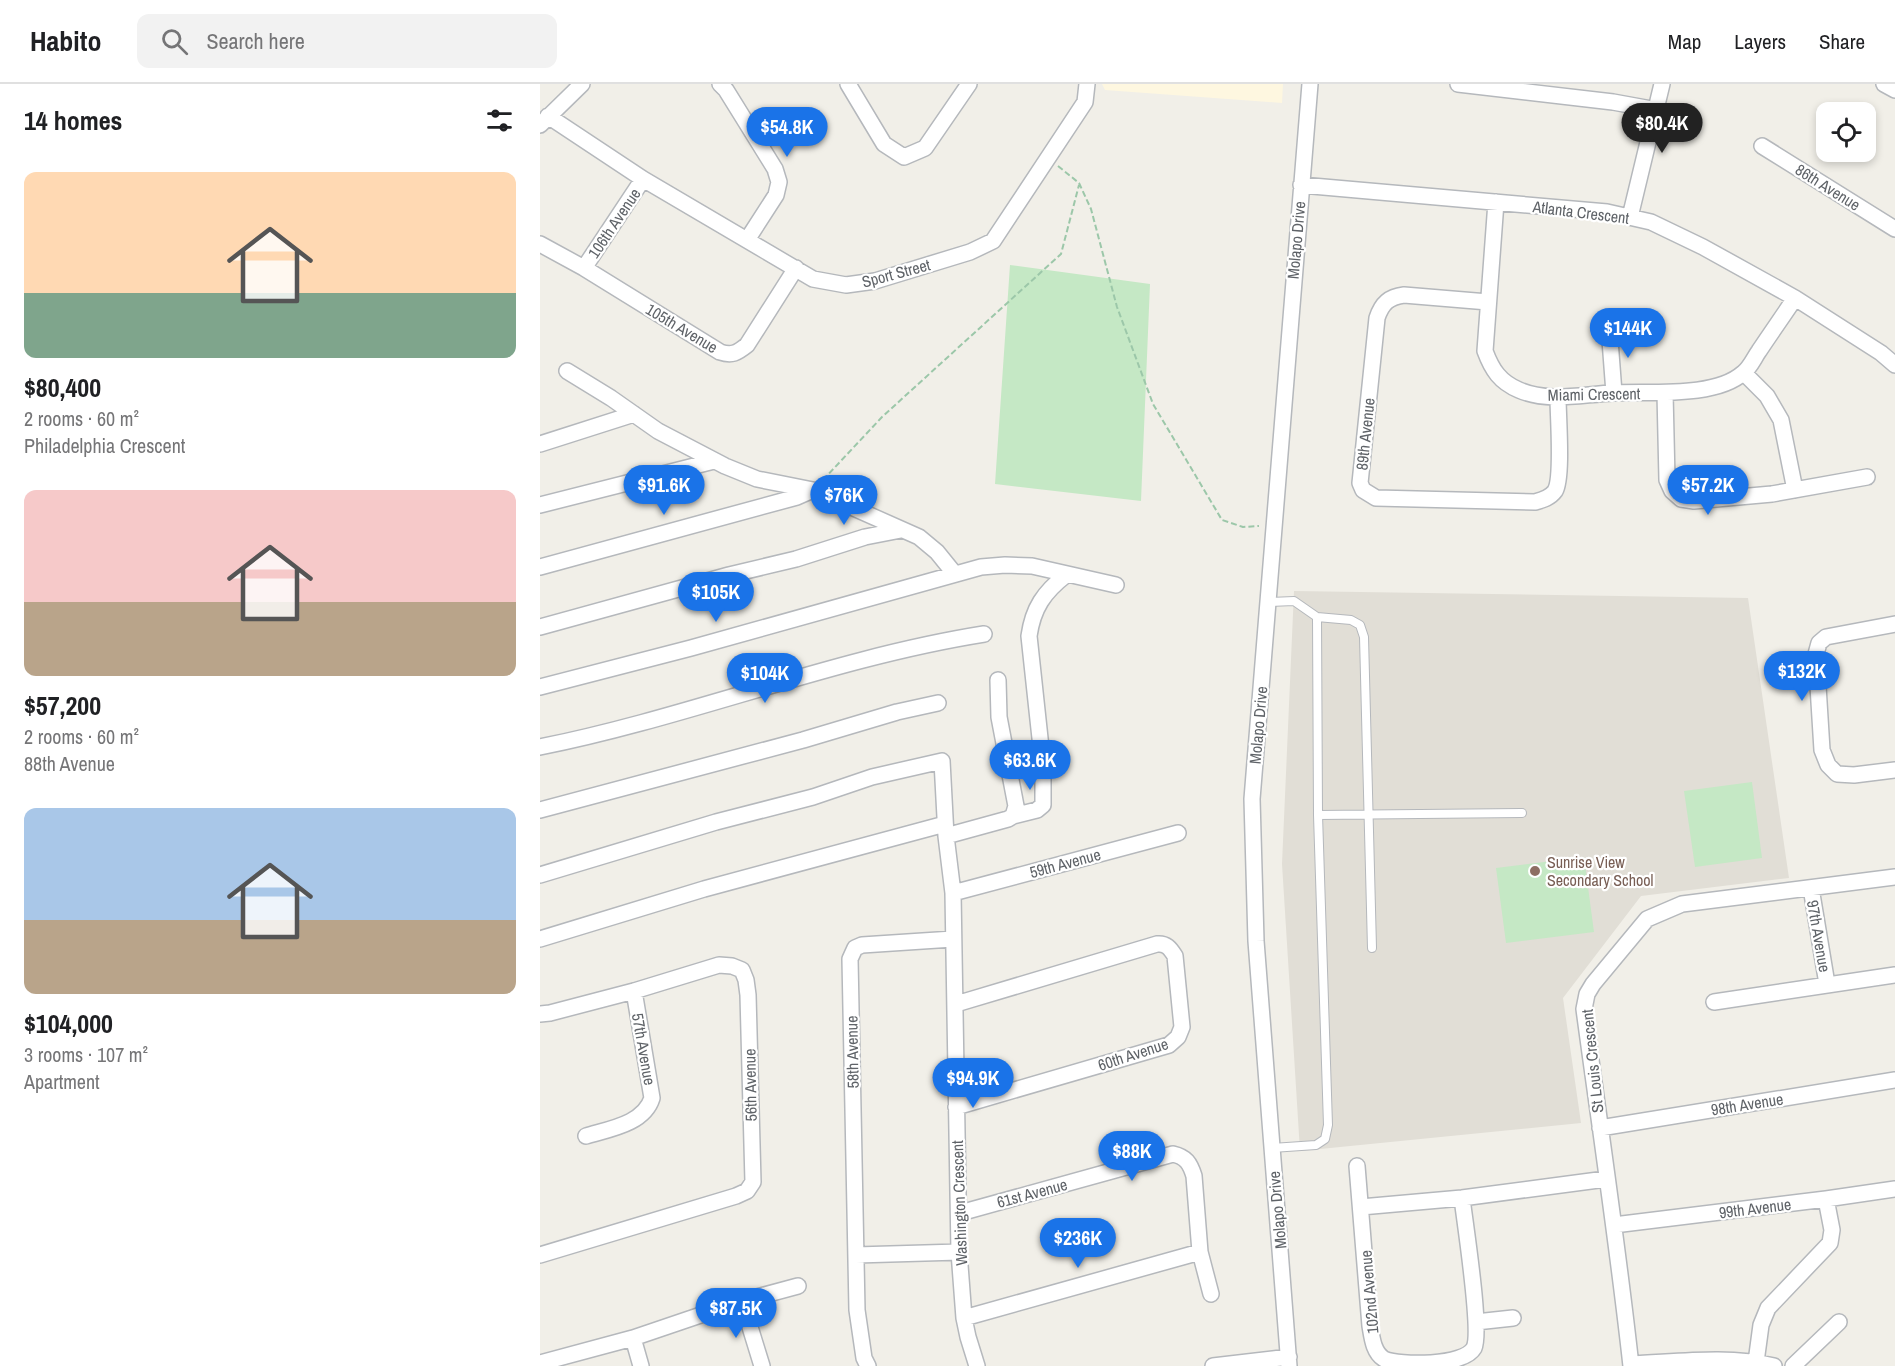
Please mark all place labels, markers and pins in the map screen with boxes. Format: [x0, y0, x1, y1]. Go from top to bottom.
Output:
pin: $80.4K [1613, 103, 1711, 154]
pin: $54.8K [738, 107, 836, 158]
pin: $144K [1586, 308, 1670, 359]
pin: $91.6K [615, 465, 713, 516]
pin: $57.2K [1659, 465, 1757, 516]
pin: $76K [808, 475, 880, 526]
pin: $105K [674, 572, 758, 623]
pin: $132K [1760, 651, 1844, 702]
pin: $104K [723, 653, 807, 704]
pin: $63.6K [981, 740, 1079, 791]
place label: Sunrise View Secondary School [1547, 851, 1654, 891]
marker: Sunrise View Secondary School [1528, 864, 1542, 878]
pin: $94.9K [924, 1058, 1022, 1109]
pin: $88K [1096, 1131, 1168, 1182]
pin: $236K [1036, 1218, 1120, 1269]
pin: $87.5K [687, 1288, 785, 1339]

